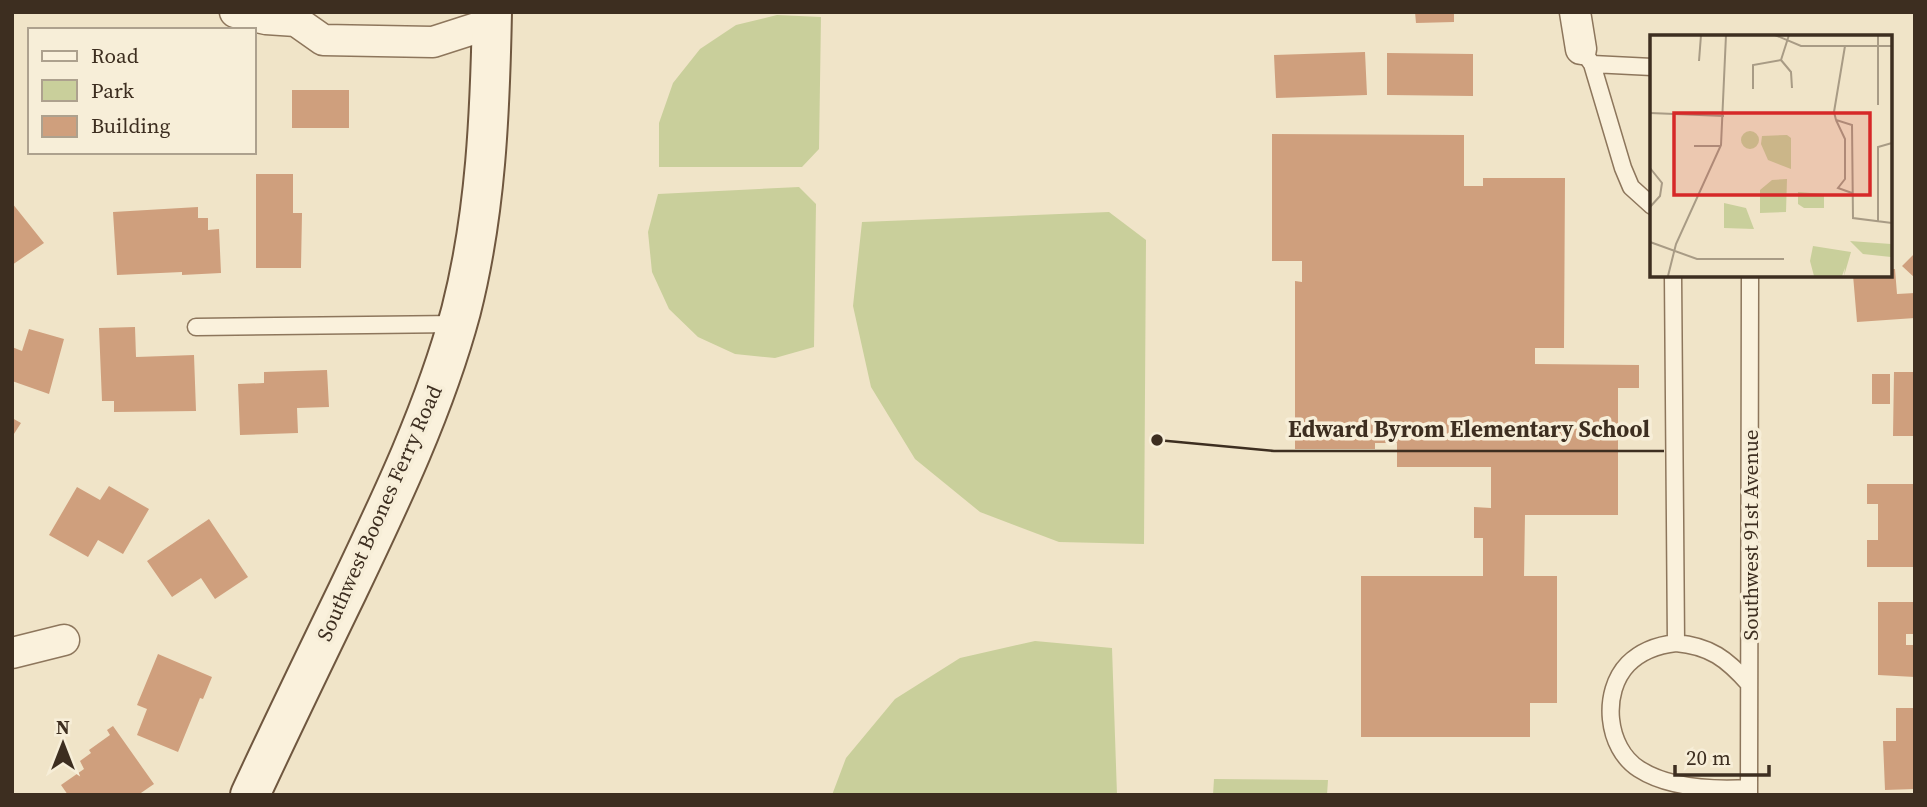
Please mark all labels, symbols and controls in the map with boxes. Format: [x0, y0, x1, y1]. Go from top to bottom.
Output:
legend [28, 28, 256, 154]
inset map [1650, 35, 1892, 276]
text: Road [91, 41, 139, 70]
text: Park [91, 76, 135, 105]
text: Building [91, 111, 170, 140]
street label: Southwest Boones Ferry Road [309, 380, 449, 646]
callout: Edward Byrom Elementary School [1274, 407, 1664, 451]
text: Edward Byrom Elementary School [1288, 413, 1650, 445]
street label: Southwest 91st Avenue [1736, 429, 1765, 641]
north arrow [28, 709, 98, 779]
text: N [56, 714, 70, 740]
scale bar [1675, 734, 1770, 778]
text: 20 m [1686, 743, 1731, 772]

